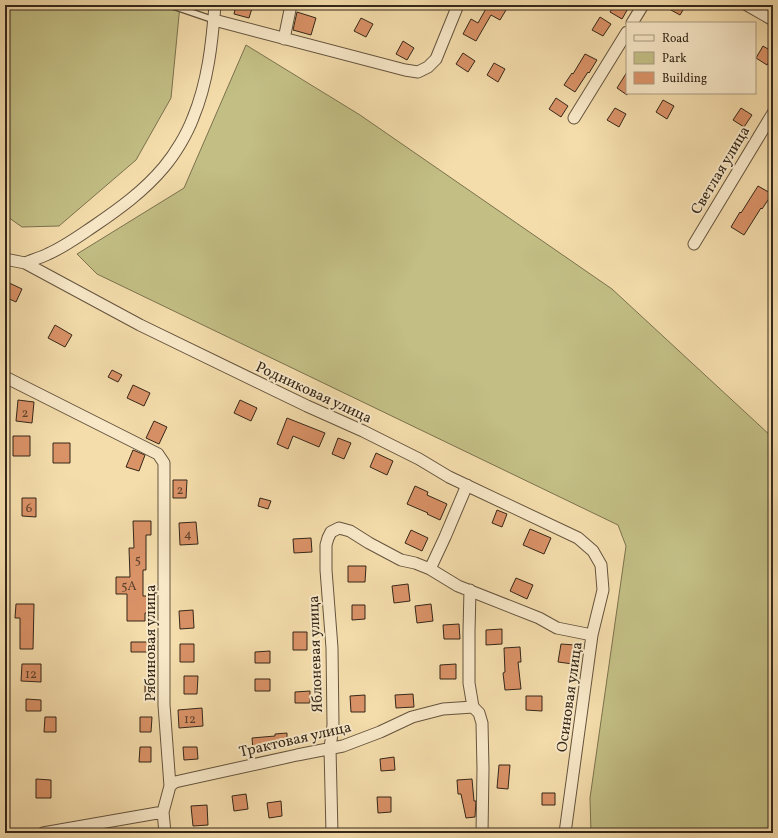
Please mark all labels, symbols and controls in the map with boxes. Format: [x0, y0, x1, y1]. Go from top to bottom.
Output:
legend [626, 22, 756, 94]
text: Road [662, 31, 689, 47]
text: Park [662, 51, 687, 67]
text: Building [662, 71, 707, 87]
street label: Светлая улица [687, 123, 756, 219]
street label: Родниковая улица [252, 357, 375, 430]
house number: 2 [22, 405, 29, 423]
house number: 2 [177, 482, 184, 500]
house number: 6 [26, 500, 33, 518]
house number: 4 [184, 526, 192, 544]
house number: 5 [135, 552, 141, 570]
house number: 5А [121, 578, 137, 596]
street label: Рябиновая улица [141, 584, 162, 702]
street label: Яблоневая улица [304, 595, 329, 713]
street label: Осиновая улица [552, 641, 589, 754]
house number: 12 [25, 666, 37, 684]
house number: 12 [184, 711, 196, 729]
street label: Трактовая улица [237, 717, 354, 764]

